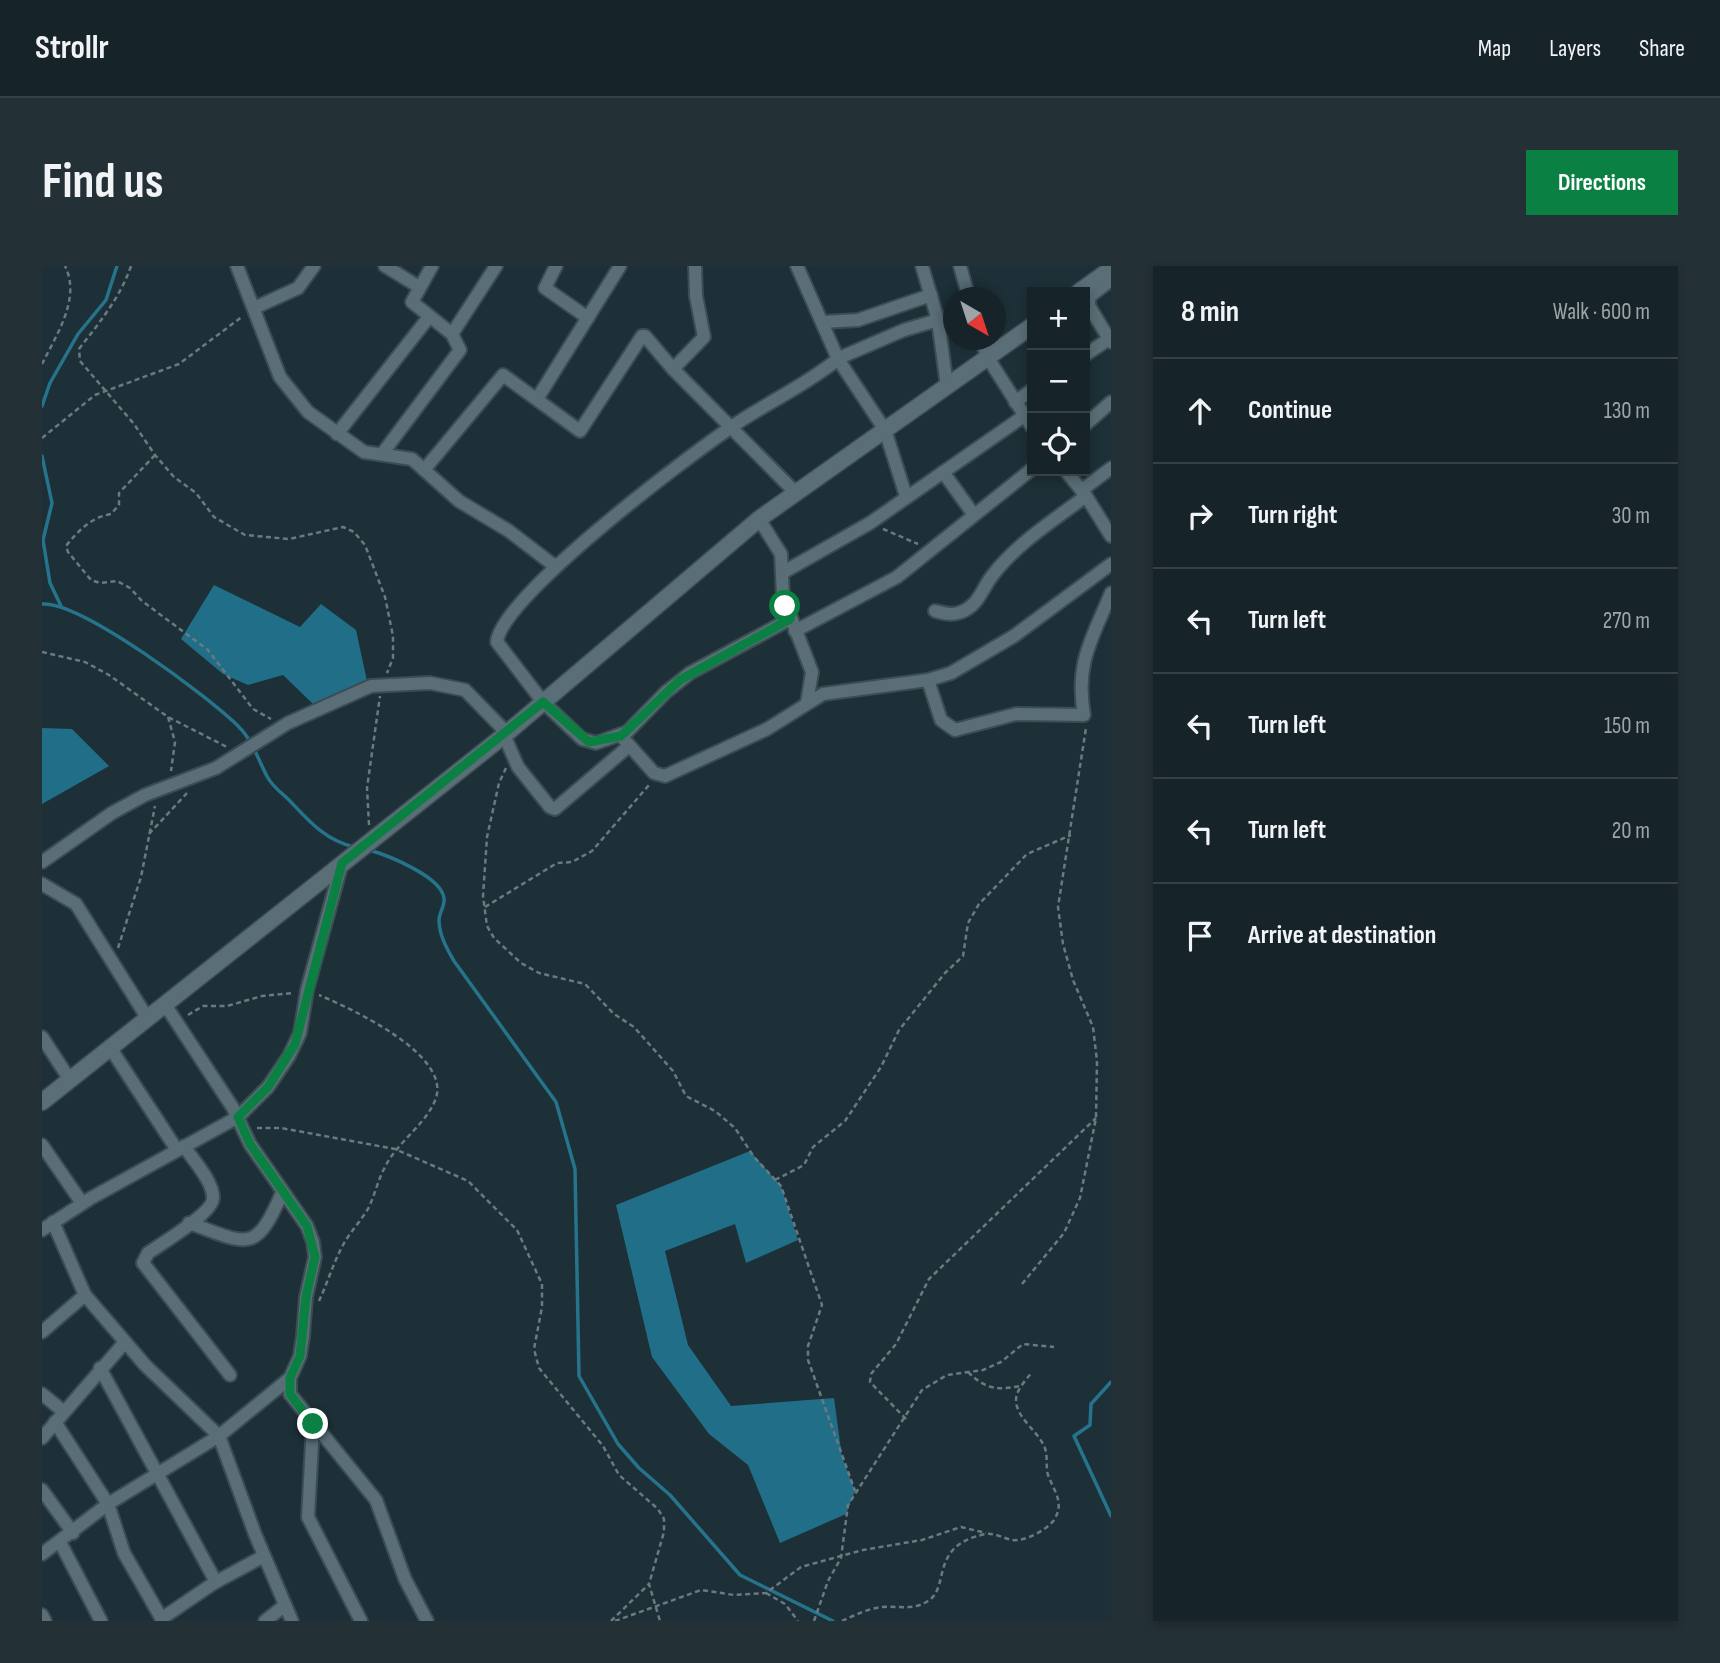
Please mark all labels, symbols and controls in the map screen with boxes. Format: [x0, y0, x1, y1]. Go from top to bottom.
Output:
text: Strollr [35, 28, 109, 68]
text: Map [1478, 34, 1511, 63]
text: Layers [1549, 34, 1601, 63]
text: Share [1639, 34, 1685, 63]
button: Directions [1526, 150, 1678, 215]
text: Find us [42, 153, 164, 212]
north arrow [943, 287, 1006, 350]
map controls [1027, 287, 1090, 476]
button: + [1027, 287, 1090, 350]
text: 8 min [1181, 294, 1239, 330]
text: Walk · 600 m [1553, 298, 1650, 326]
button: − [1027, 350, 1090, 413]
icon: ahead [1181, 392, 1219, 430]
text: Continue [1248, 395, 1332, 426]
text: 130 m [1604, 397, 1650, 425]
button: locate [1027, 413, 1090, 476]
icon: right [1181, 497, 1219, 535]
text: Turn right [1248, 500, 1337, 531]
text: 30 m [1612, 502, 1650, 530]
route start [769, 590, 800, 621]
icon: left [1181, 602, 1219, 640]
text: Turn left [1248, 605, 1326, 636]
text: 270 m [1603, 607, 1650, 635]
icon: left [1181, 707, 1219, 745]
text: Turn left [1248, 710, 1326, 741]
text: 150 m [1604, 712, 1650, 740]
icon: left [1181, 812, 1219, 850]
text: Turn left [1248, 815, 1326, 846]
text: 20 m [1612, 817, 1650, 845]
icon: arrive [1181, 917, 1219, 955]
text: Arrive at destination [1248, 920, 1436, 951]
route end [297, 1408, 328, 1439]

